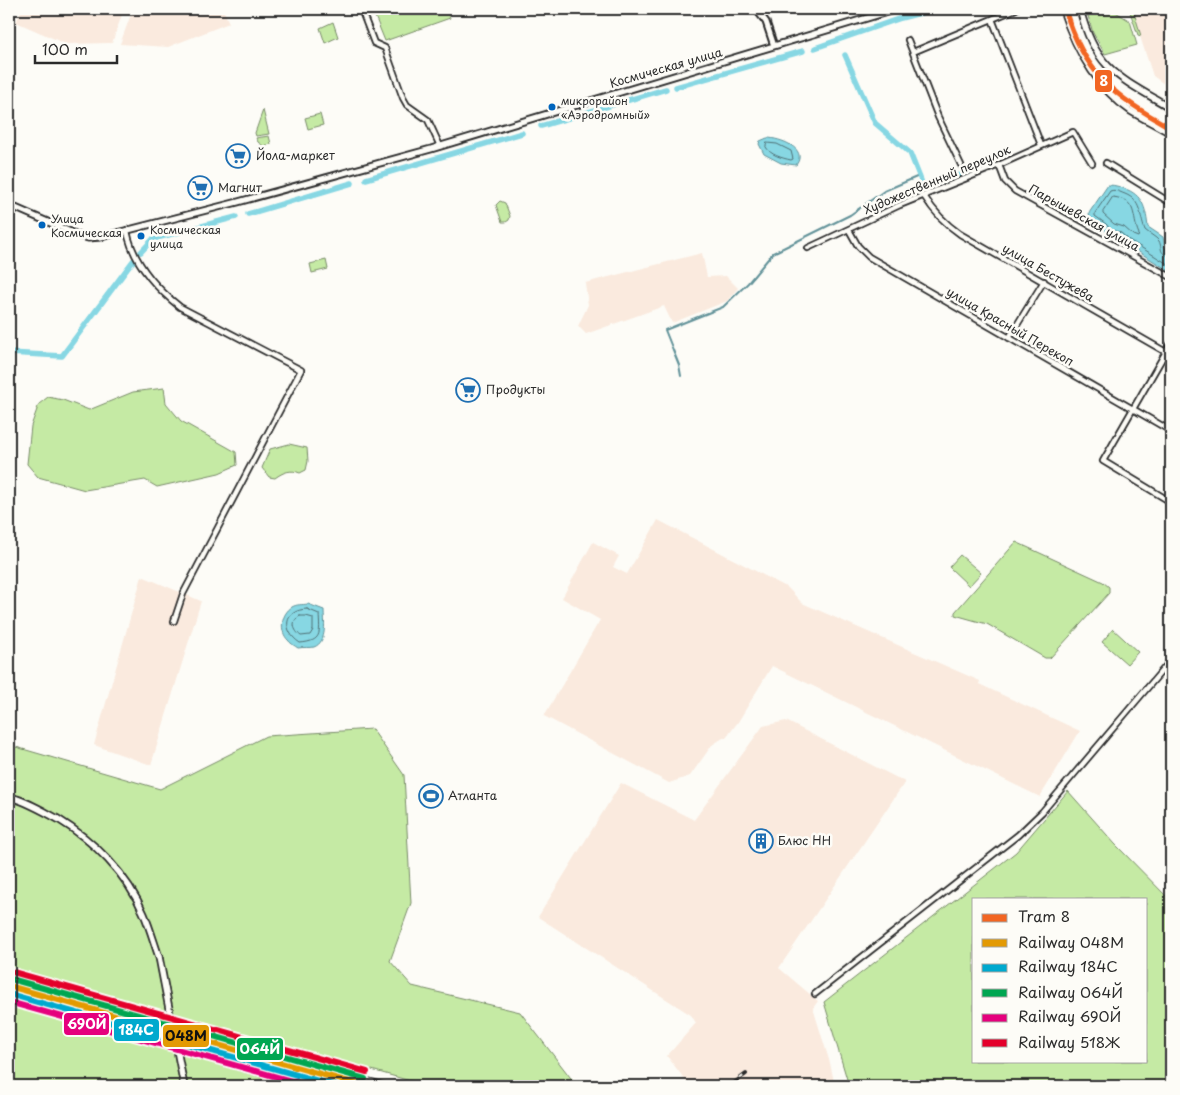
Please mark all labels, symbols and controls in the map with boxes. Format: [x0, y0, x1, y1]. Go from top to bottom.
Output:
scale bar [35, 32, 118, 64]
text: 100 m [42, 37, 88, 60]
street label: Космическая улица [607, 42, 725, 92]
line badge: 8 [1094, 69, 1113, 93]
text: 8 [1100, 70, 1109, 91]
place label: микрорайон «Аэродромный» [561, 92, 650, 123]
marker: микрорайон «Аэродромный» [547, 102, 557, 112]
street label: Художественный переулок [860, 140, 1014, 218]
supermarket icon: Йола-маркет [225, 143, 251, 169]
place label: Йола-маркет [256, 146, 335, 164]
supermarket icon: Магнит [187, 175, 213, 201]
place label: Магнит [218, 178, 263, 196]
street label: Парышевская улица [1026, 179, 1143, 255]
place label: Улица Космическая [51, 210, 122, 241]
marker: Улица Космическая [37, 220, 47, 230]
place label: Космическая улица [150, 221, 221, 252]
marker: Космическая улица [136, 231, 146, 241]
street label: улица Бестужева [999, 239, 1098, 306]
street label: улица Красный Перекоп [943, 282, 1078, 370]
supermarket icon: Продукты [455, 377, 481, 403]
place label: Продукты [486, 380, 545, 398]
sports icon: Атланта [418, 783, 444, 809]
place label: Атланта [448, 786, 498, 804]
building icon: Блюс НН [748, 828, 774, 854]
place label: Блюс НН [778, 831, 831, 849]
legend [972, 898, 1148, 1062]
text: Tram 8 [1018, 904, 1070, 927]
text: Railway 048М [1018, 930, 1124, 953]
text: Railway 184С [1018, 954, 1118, 977]
text: Railway 064Й [1018, 980, 1123, 1003]
text: Railway 690Й [1018, 1004, 1121, 1027]
line badge: 690Й [63, 1012, 110, 1036]
text: 690Й [67, 1013, 107, 1034]
line badge: 184С [113, 1018, 160, 1042]
text: 184С [118, 1019, 154, 1040]
line badge: 048М [162, 1024, 210, 1048]
text: 048М [165, 1025, 207, 1046]
text: Railway 518Ж [1018, 1030, 1120, 1053]
line badge: 064Й [236, 1037, 284, 1061]
text: 064Й [240, 1038, 280, 1059]

